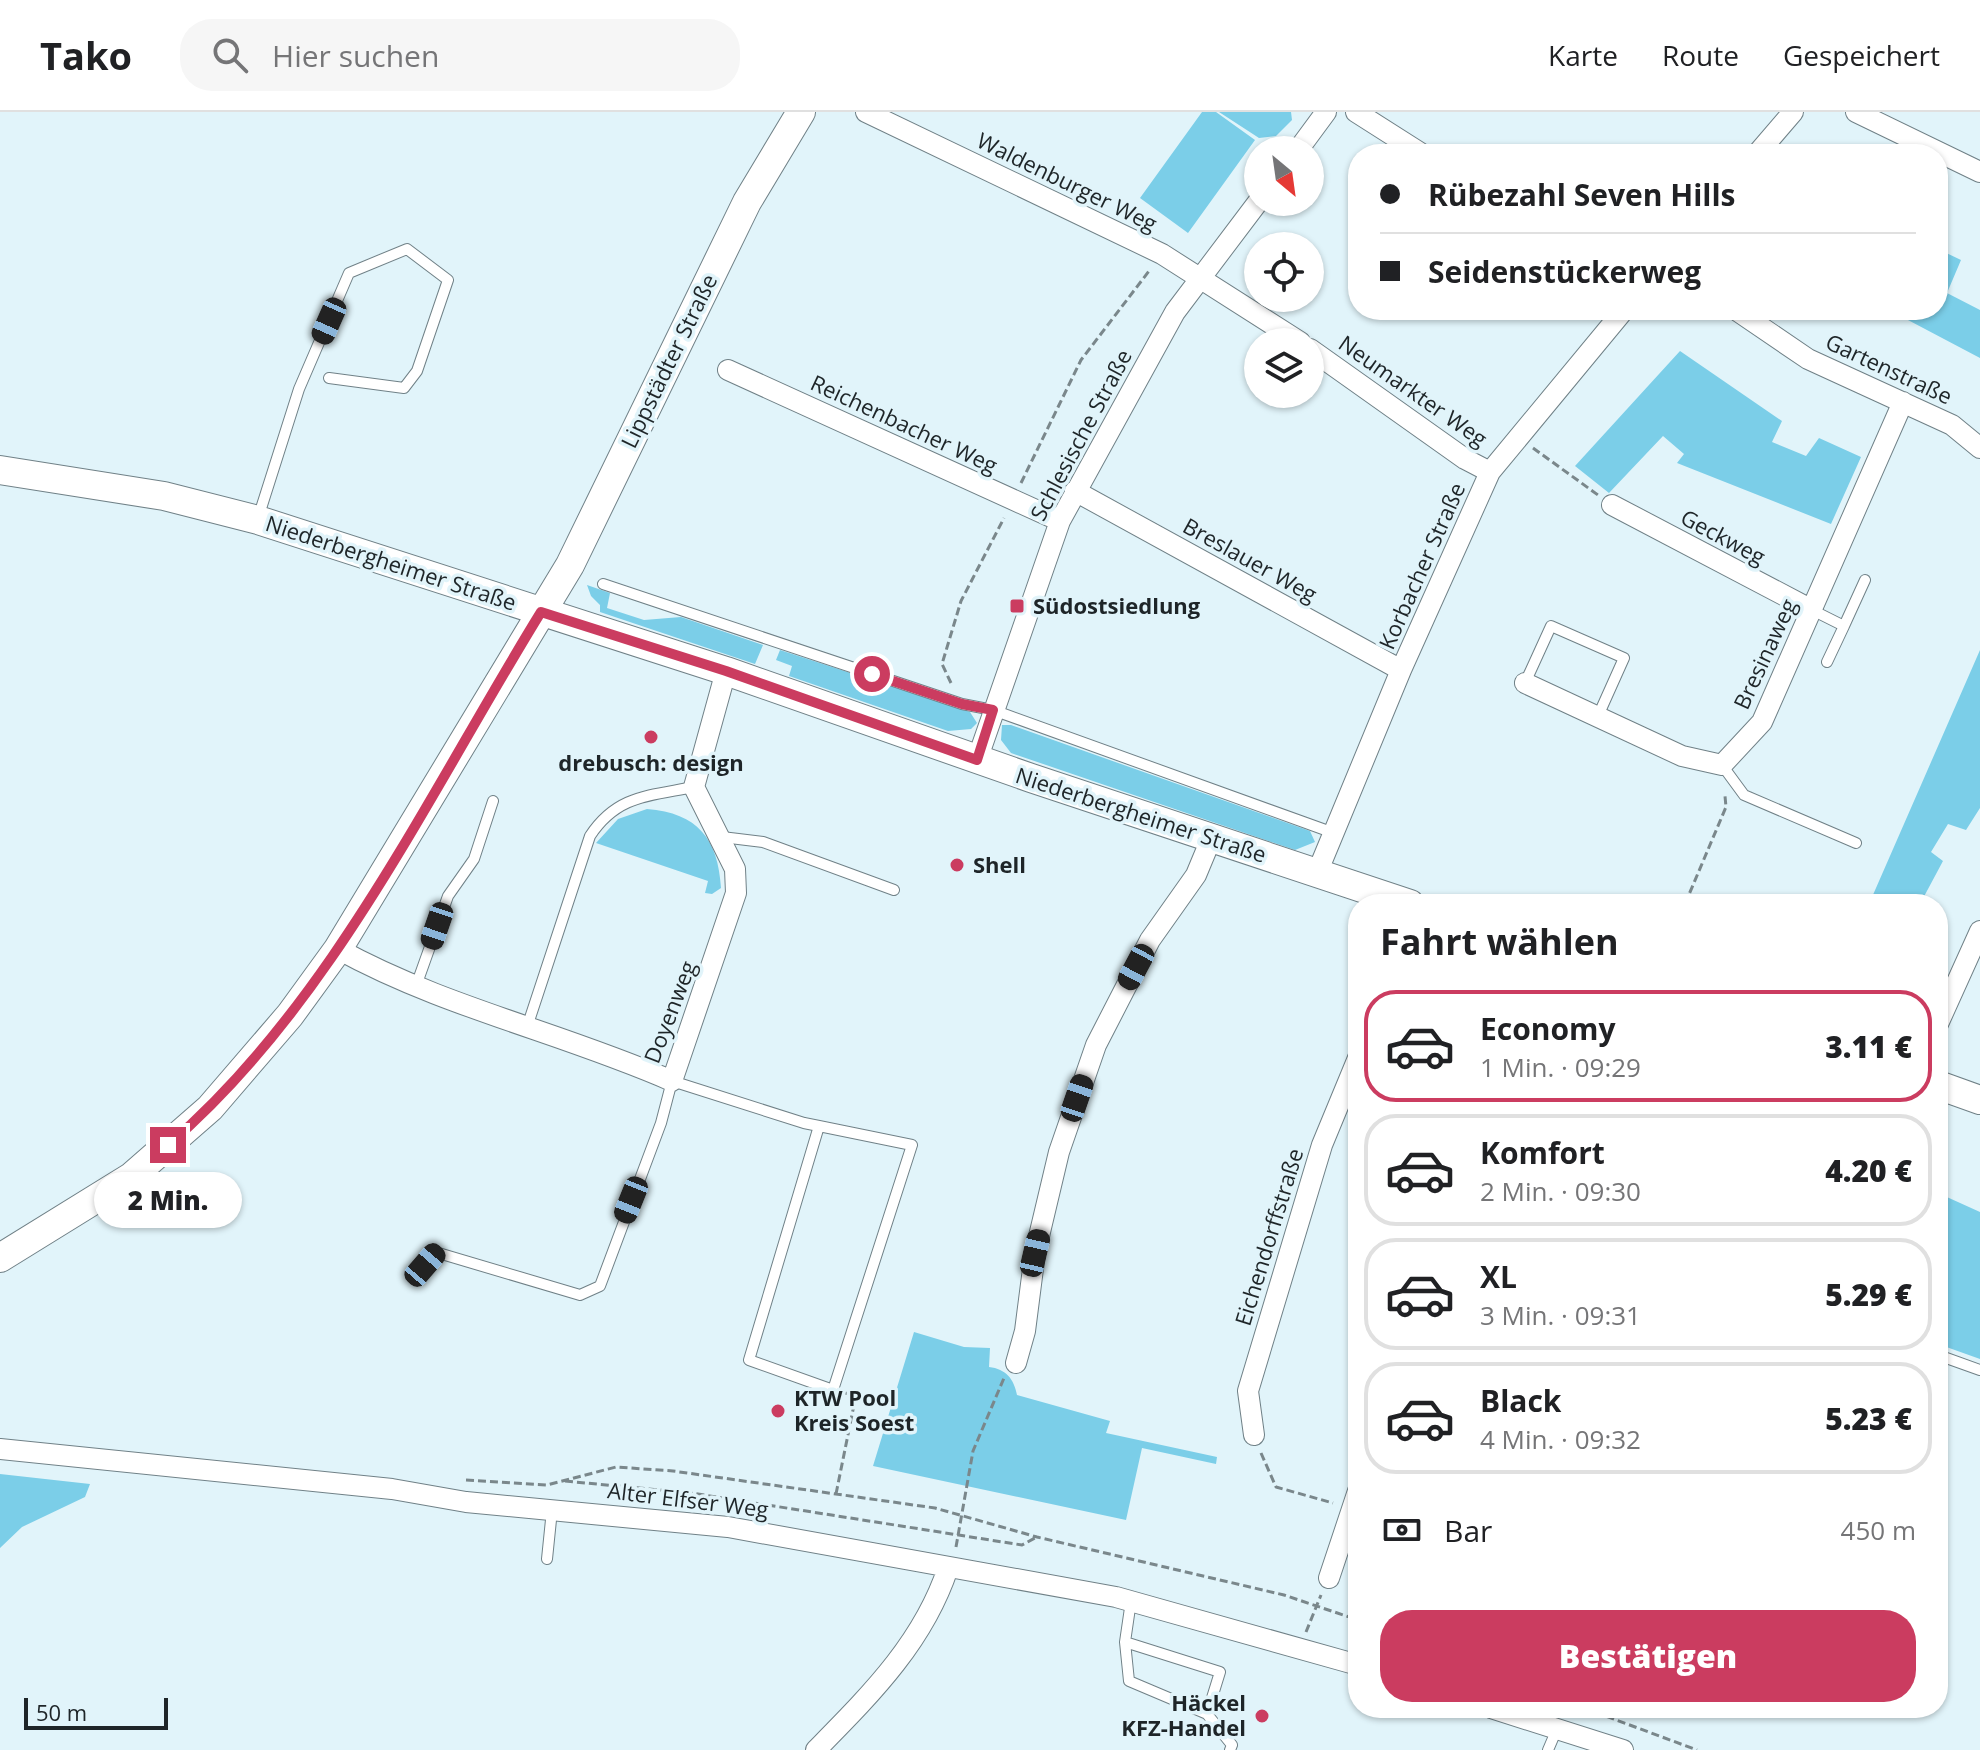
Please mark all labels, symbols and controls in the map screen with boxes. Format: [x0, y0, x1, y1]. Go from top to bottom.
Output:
search box [180, 19, 740, 91]
text: Tako [40, 29, 132, 81]
icon: search [208, 33, 252, 77]
text: Hier suchen [272, 35, 439, 76]
text: Karte [1548, 36, 1618, 74]
text: Route [1662, 36, 1739, 74]
text: Gespeichert [1783, 36, 1940, 74]
street label: Waldenburger Weg [972, 124, 1163, 238]
north arrow [1244, 136, 1324, 216]
map controls [1244, 136, 1324, 408]
text: Rübezahl Seven Hills [1428, 174, 1736, 215]
button: locate [1244, 232, 1324, 312]
text: Seidenstückerweg [1428, 251, 1701, 292]
street label: Lippstädter Straße [613, 269, 723, 453]
car [308, 294, 350, 348]
street label: Gartenstraße [1821, 326, 1958, 411]
button: layers [1244, 328, 1324, 408]
street label: Neumarkter Weg [1333, 328, 1494, 453]
street label: Schlesische Straße [1022, 344, 1138, 525]
street label: Reichenbacher Weg [806, 367, 1003, 480]
street label: Korbacher Straße [1371, 477, 1471, 654]
street label: Geckweg [1676, 501, 1771, 571]
street label: Niederbergheimer Straße [262, 507, 521, 617]
street label: Breslauer Weg [1178, 510, 1323, 608]
place label: Südostsiedlung [1033, 590, 1201, 620]
street label: Bresinaweg [1725, 593, 1803, 714]
marker: Südostsiedlung [1008, 597, 1026, 615]
route start [854, 656, 890, 692]
marker: drebusch: design [642, 728, 660, 746]
place label: drebusch: design [558, 747, 744, 777]
street label: Niederbergheimer Straße [1012, 759, 1271, 869]
place label: Shell [973, 849, 1026, 879]
marker: Shell [948, 856, 966, 874]
car [418, 899, 456, 953]
text: Fahrt wählen [1380, 917, 1619, 966]
car [1114, 940, 1158, 994]
street label: Doyenweg [636, 956, 702, 1067]
text: Economy [1480, 1008, 1616, 1049]
icon: car [1384, 1010, 1456, 1082]
text: 3.11 € [1825, 1026, 1912, 1067]
text: 1 Min. · 09:29 [1480, 1049, 1641, 1085]
car [1058, 1071, 1096, 1125]
route end [150, 1127, 186, 1163]
text: Komfort [1480, 1132, 1605, 1173]
icon: car [1384, 1134, 1456, 1206]
street label: Eichendorffstraße [1227, 1144, 1309, 1329]
text: 4.20 € [1825, 1150, 1912, 1191]
callout: 2 Min. [94, 1173, 242, 1229]
car [611, 1173, 651, 1227]
text: 2 Min. · 09:30 [1480, 1173, 1641, 1209]
text: 2 Min. [128, 1182, 208, 1218]
car [1018, 1227, 1052, 1279]
car [400, 1239, 450, 1291]
text: XL [1480, 1256, 1517, 1297]
icon: car [1384, 1258, 1456, 1330]
text: 5.29 € [1825, 1274, 1912, 1315]
text: 3 Min. · 09:31 [1480, 1297, 1641, 1333]
text: Black [1480, 1380, 1561, 1421]
place label: KTW Pool Kreis Soest [794, 1382, 914, 1437]
icon: car [1384, 1382, 1456, 1454]
text: 5.23 € [1825, 1398, 1912, 1439]
marker: KTW Pool Kreis Soest [769, 1402, 787, 1420]
text: 4 Min. · 09:32 [1480, 1421, 1641, 1457]
street label: Alter Elfser Weg [606, 1474, 770, 1524]
icon: cash [1380, 1508, 1424, 1552]
text: Bar [1444, 1510, 1492, 1551]
text: 450 m [1841, 1512, 1916, 1548]
button: Bestätigen [1380, 1610, 1916, 1702]
place label: Häckel KFZ-Handel [1121, 1687, 1246, 1742]
scale bar [24, 1694, 168, 1730]
text: 50 m [36, 1697, 87, 1727]
marker: Häckel KFZ-Handel [1253, 1707, 1271, 1725]

